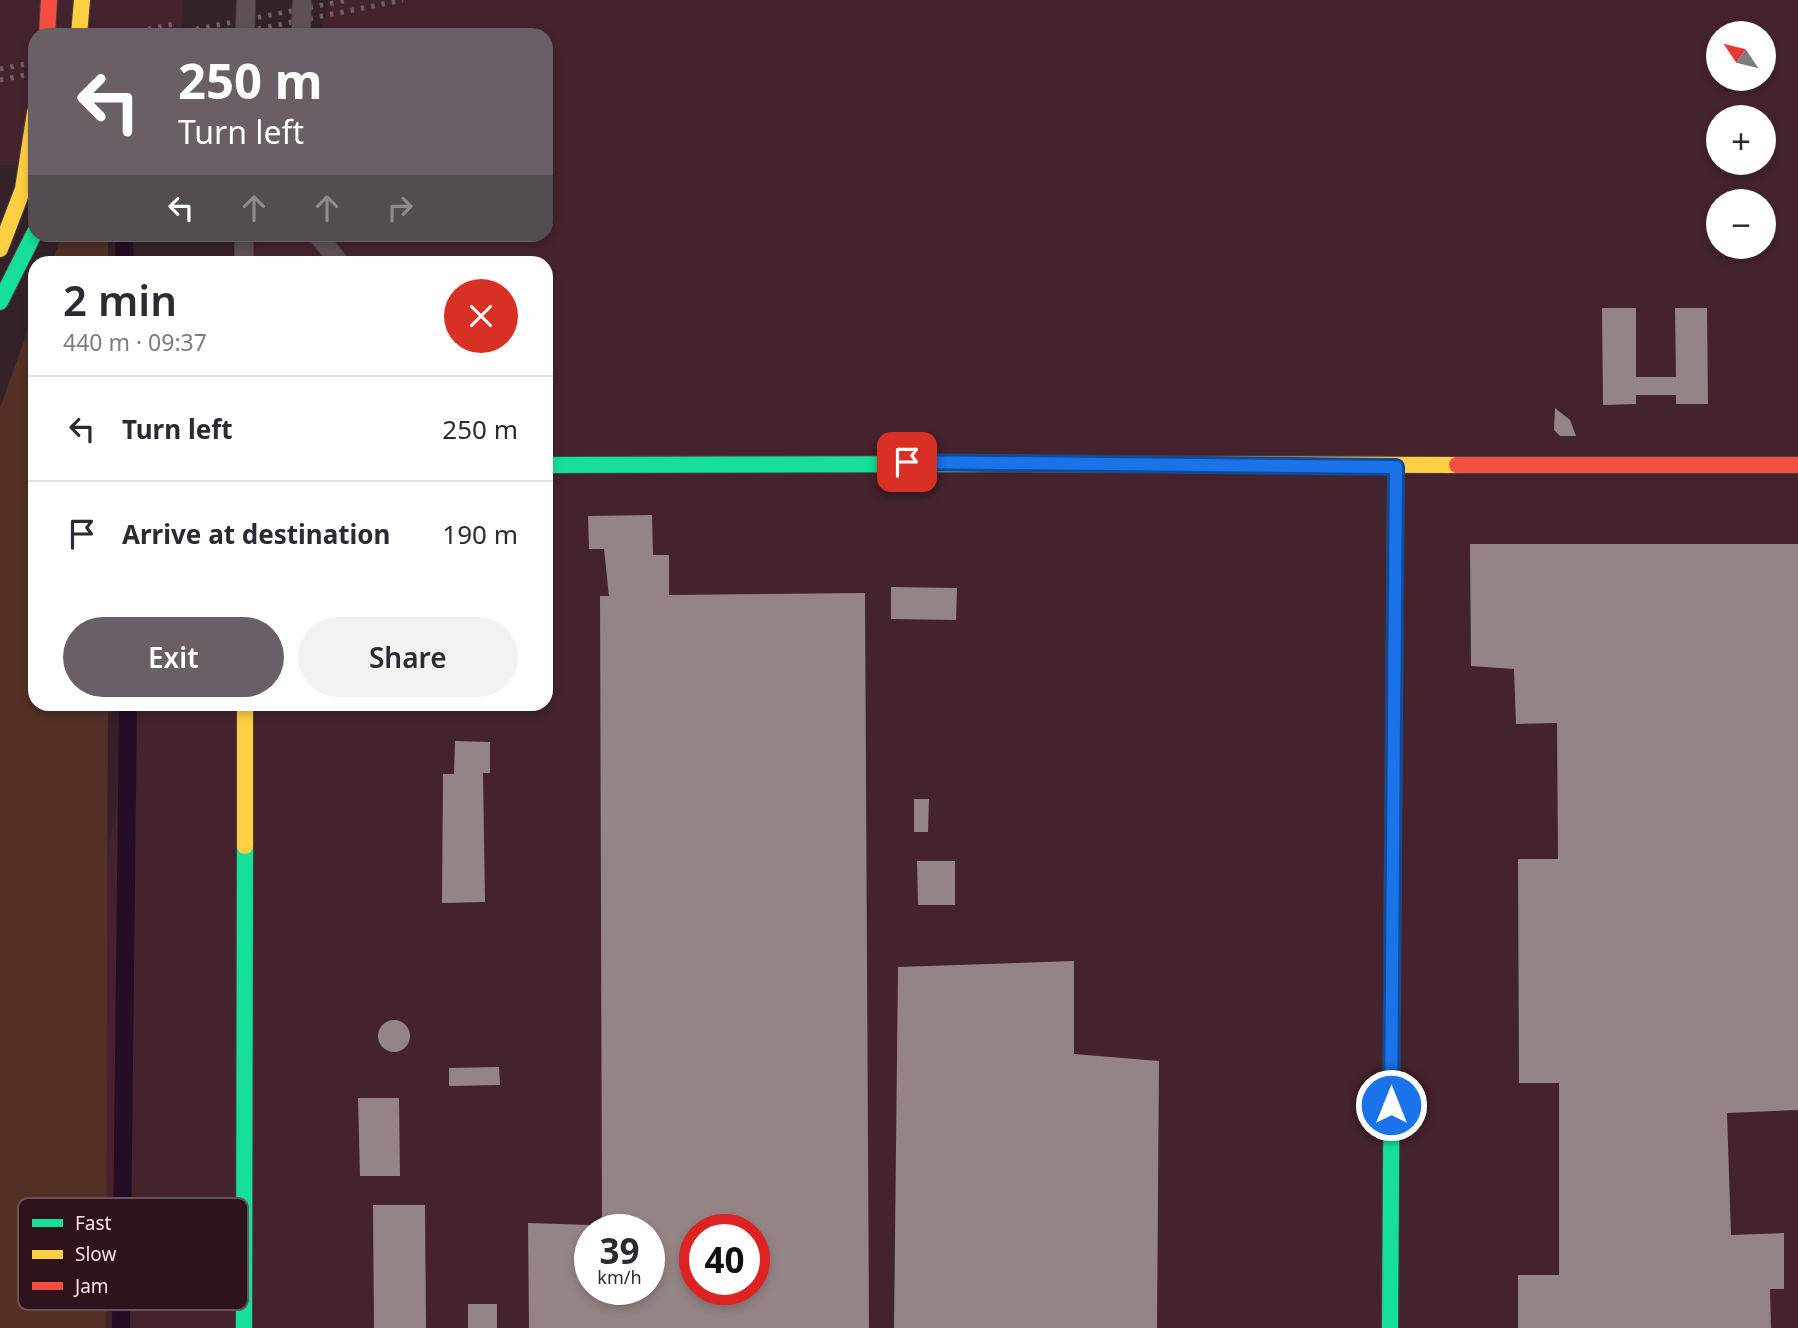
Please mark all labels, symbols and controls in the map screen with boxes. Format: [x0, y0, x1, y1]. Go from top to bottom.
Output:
north arrow [1706, 21, 1776, 91]
map controls [1706, 21, 1776, 259]
text: 250 m [178, 47, 323, 113]
icon: left [63, 56, 154, 147]
button: + [1706, 105, 1776, 175]
text: Turn left [178, 110, 304, 153]
icon: left [162, 189, 200, 227]
icon: ahead [235, 189, 273, 227]
icon: ahead [308, 189, 346, 227]
icon: right [381, 189, 419, 227]
button: − [1706, 189, 1776, 259]
text: 2 min [63, 271, 177, 328]
button: close [444, 279, 518, 353]
text: 440 m · 09:37 [63, 326, 207, 358]
icon: left [63, 410, 101, 448]
text: Turn left [122, 411, 233, 447]
text: 250 m [442, 411, 518, 447]
pin [877, 432, 937, 492]
icon: arrive [888, 443, 926, 481]
icon: arrive [63, 515, 101, 553]
text: Arrive at destination [122, 516, 391, 552]
text: 190 m [442, 516, 518, 552]
button: Exit [63, 617, 284, 697]
button: Share [298, 617, 518, 697]
position arrow [1354, 1068, 1428, 1142]
legend [18, 1198, 248, 1310]
text: Fast [75, 1210, 112, 1236]
speed limit sign: 40 [679, 1214, 770, 1305]
text: 39 [599, 1227, 640, 1274]
text: Slow [75, 1241, 116, 1267]
text: km/h [597, 1265, 642, 1289]
text: Jam [73, 1273, 109, 1299]

